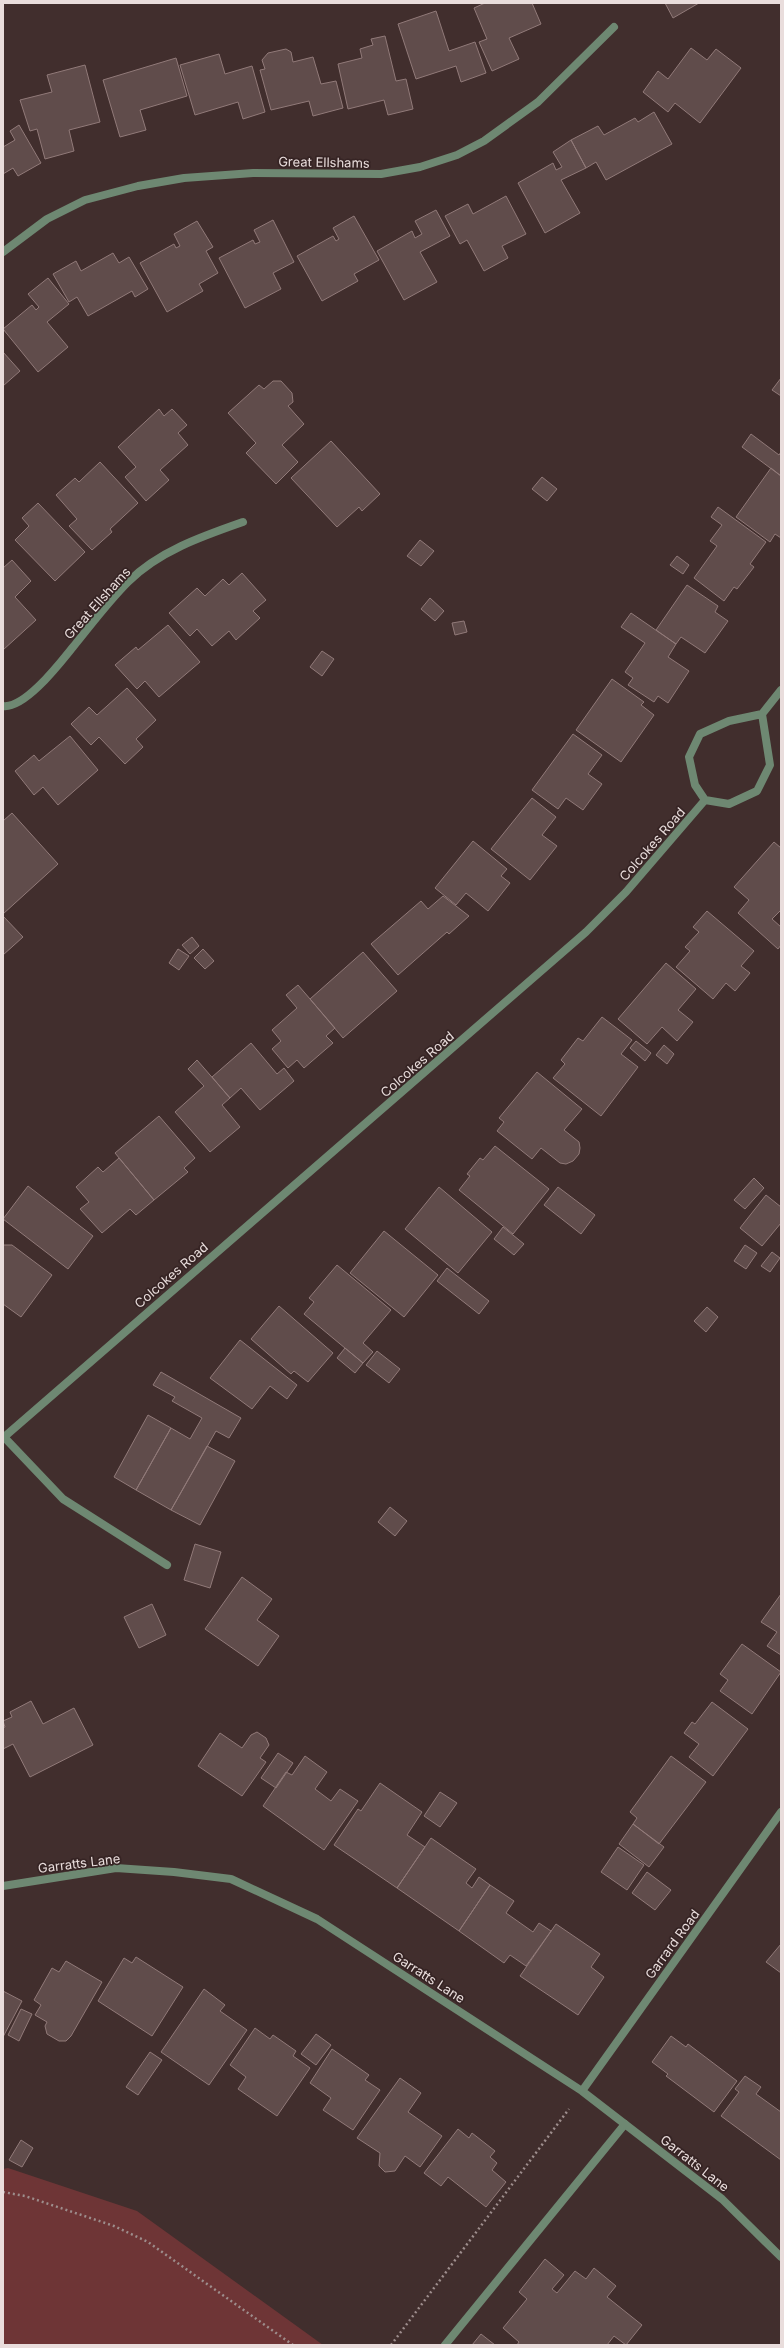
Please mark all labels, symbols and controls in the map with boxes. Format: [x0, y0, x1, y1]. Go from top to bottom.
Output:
street label: Great Ellshams [278, 153, 370, 171]
street label: Great Ellshams [60, 564, 134, 642]
street label: Colcokes Road [616, 804, 688, 884]
street label: Colcokes Road [377, 1028, 457, 1100]
street label: Colcokes Road [131, 1239, 211, 1311]
street label: Garratts Lane [37, 1850, 121, 1876]
street label: Garrard Road [641, 1906, 703, 1982]
street label: Garratts Lane [390, 1948, 468, 2006]
street label: Garratts Lane [657, 2131, 733, 2195]

